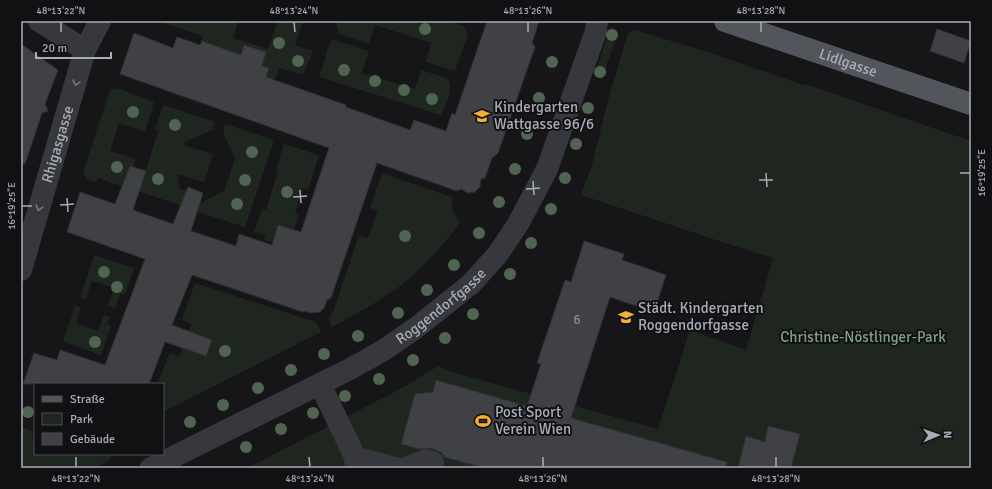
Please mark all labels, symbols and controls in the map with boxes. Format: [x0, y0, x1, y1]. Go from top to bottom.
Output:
text: 48°13'22"N [37, 5, 85, 17]
text: 48°13'24"N [270, 5, 318, 17]
text: 48°13'26"N [504, 5, 552, 17]
text: 48°13'28"N [737, 5, 785, 17]
scale bar [36, 34, 111, 60]
text: 20 m [42, 41, 67, 56]
street label: Lidlgasse [817, 44, 880, 81]
one-way arrow [72, 79, 81, 86]
place label: Kindergarten Wattgasse 96/6 [494, 98, 594, 133]
street label: Rhigasgasse [38, 104, 77, 185]
school or university icon: Kindergarten Wattgasse 96/6 [473, 107, 491, 125]
text: 16°19'25"E [976, 149, 988, 197]
text: 16°19'25"E [6, 182, 18, 230]
one-way arrow [35, 204, 44, 211]
street label: Roggendorfgasse [392, 265, 490, 348]
place label: Städt. Kindergarten Roggendorfgasse [638, 299, 764, 334]
school or university icon: Städt. Kindergarten Roggendorfgasse [617, 308, 635, 326]
house number: 6 [573, 312, 581, 328]
park label: Christine-Nöstlinger-Park [780, 328, 946, 346]
legend [34, 383, 164, 455]
text: Straße [70, 392, 105, 407]
place label: Post Sport Verein Wien [495, 403, 571, 438]
text: Park [70, 412, 93, 427]
sports icon: Post Sport Verein Wien [474, 412, 492, 430]
north arrow [918, 415, 958, 455]
text: N [941, 431, 954, 439]
text: Gebäude [70, 432, 115, 447]
text: 48°13'22"N [52, 473, 100, 485]
text: 48°13'24"N [286, 473, 334, 485]
text: 48°13'26"N [519, 473, 567, 485]
text: 48°13'28"N [752, 473, 800, 485]

